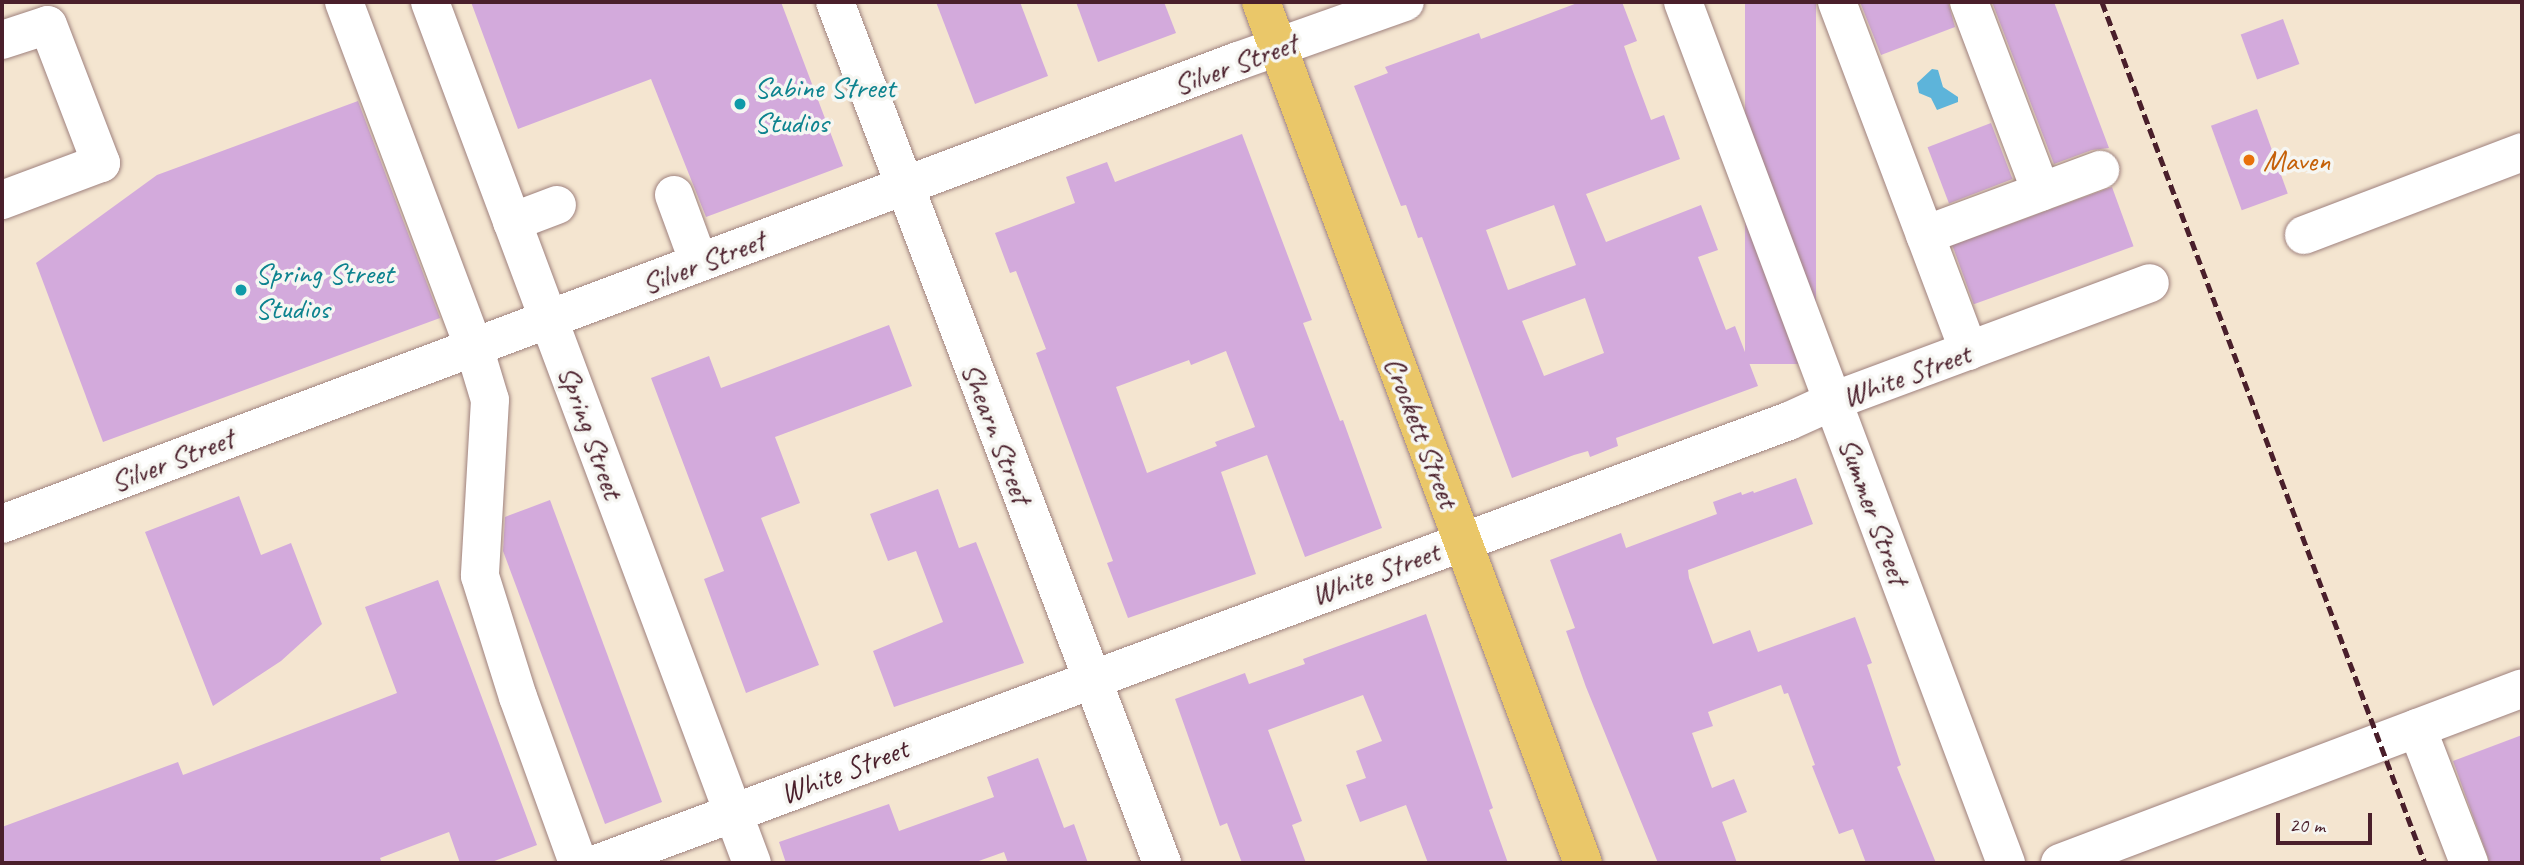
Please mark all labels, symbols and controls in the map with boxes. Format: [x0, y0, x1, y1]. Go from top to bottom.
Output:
street label: Silver Street [1168, 25, 1302, 103]
place label: Sabine Street Studios [754, 69, 896, 140]
marker: Sabine Street Studios [732, 96, 748, 112]
place label: Maven [2263, 142, 2330, 178]
marker: Maven [2241, 152, 2257, 168]
street label: Silver Street [636, 222, 770, 302]
place label: Spring Street Studios [255, 255, 394, 326]
marker: Spring Street Studios [233, 282, 249, 298]
street label: White Street [1837, 335, 1975, 415]
street label: Crockett Street [1377, 351, 1467, 513]
street label: Shearn Street [954, 358, 1040, 508]
street label: Spring Street [550, 360, 632, 504]
street label: Silver Street [105, 420, 239, 500]
street label: Summer Street [1831, 433, 1917, 589]
street label: White Street [1306, 533, 1444, 613]
street label: White Street [775, 730, 913, 812]
scale bar [2279, 798, 2375, 842]
text: 20 m [2289, 812, 2325, 838]

